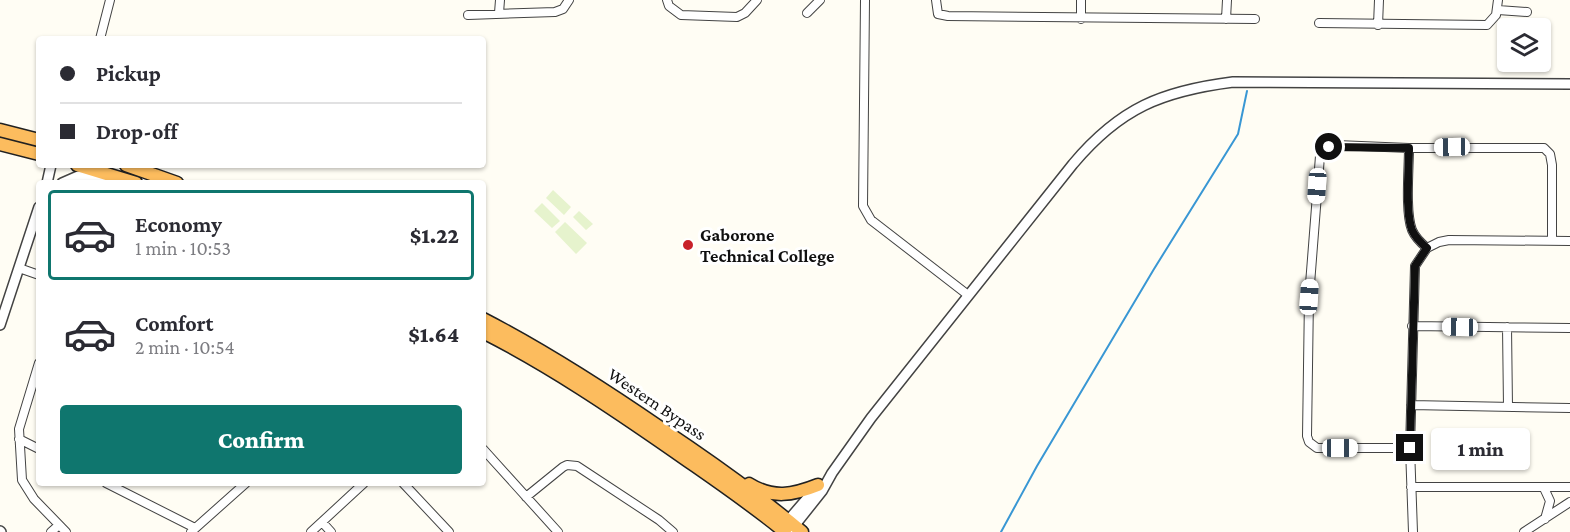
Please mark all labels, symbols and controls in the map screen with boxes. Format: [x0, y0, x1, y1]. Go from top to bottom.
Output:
map controls [1497, 18, 1551, 72]
button: layers [1497, 18, 1551, 72]
text: Pickup [96, 61, 161, 86]
text: Drop-off [96, 119, 178, 144]
route start [1315, 133, 1342, 160]
car [1434, 138, 1470, 156]
car [1307, 167, 1327, 205]
icon: car [63, 208, 117, 262]
text: Economy [135, 212, 222, 237]
text: $1.22 [410, 223, 459, 248]
place label: Gaborone Technical College [700, 225, 834, 266]
text: 1 min · 10:53 [135, 237, 231, 259]
marker: Gaborone Technical College [681, 238, 695, 252]
car [1299, 278, 1319, 316]
icon: car [63, 307, 117, 361]
text: Comfort [135, 311, 213, 336]
car [1442, 318, 1478, 336]
text: $1.64 [408, 322, 459, 347]
text: 2 min · 10:54 [135, 336, 235, 358]
street label: Western Bypass [604, 364, 710, 444]
button: Confirm [60, 405, 462, 474]
callout: 1 min [1431, 427, 1530, 469]
route end [1396, 434, 1423, 461]
text: 1 min [1457, 438, 1504, 460]
car [1322, 439, 1358, 457]

